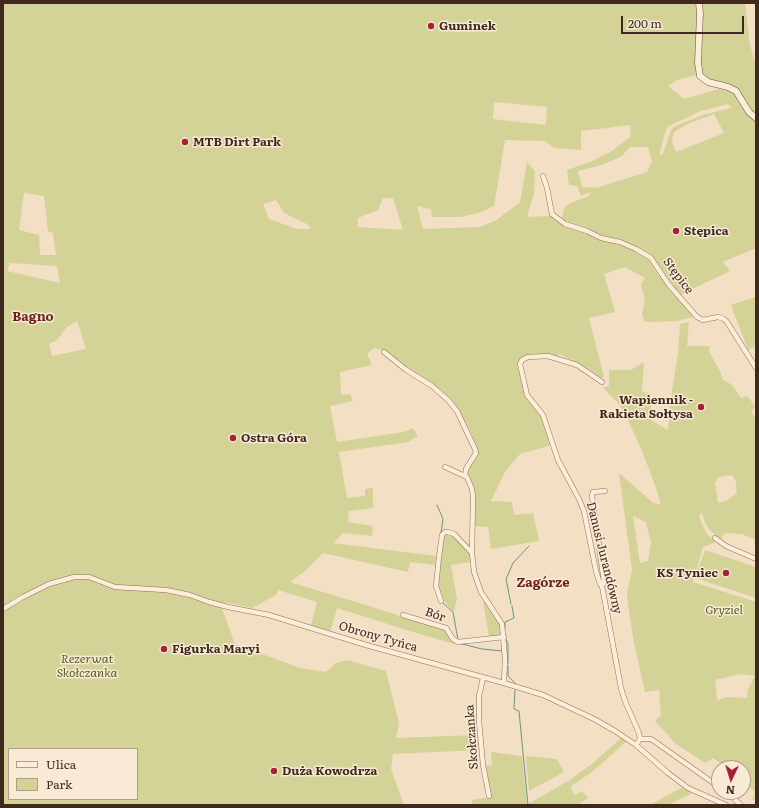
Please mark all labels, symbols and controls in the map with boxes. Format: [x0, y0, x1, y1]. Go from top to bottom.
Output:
scale bar [623, 8, 746, 34]
text: 200 m [628, 14, 662, 32]
place label: Guminek [439, 19, 496, 33]
marker: Guminek [426, 21, 436, 31]
place label: MTB Dirt Park [193, 135, 281, 149]
marker: MTB Dirt Park [180, 137, 190, 147]
place label: Stępica [684, 224, 729, 238]
marker: Stępica [671, 226, 681, 236]
street label: Stępice [660, 255, 696, 297]
district label: Bagno [12, 309, 54, 325]
place label: Wapiennik - Rakieta Sołtysa [599, 393, 693, 421]
marker: Wapiennik - Rakieta Sołtysa [696, 402, 706, 412]
place label: Ostra Góra [241, 431, 307, 445]
marker: Ostra Góra [228, 433, 238, 443]
street label: Danusi Jurandówny [583, 500, 625, 616]
place label: KS Tyniec [657, 566, 718, 580]
marker: KS Tyniec [721, 568, 731, 578]
district label: Zagórze [516, 575, 570, 591]
park label: Gryziel [705, 603, 743, 617]
street label: Bór [423, 605, 447, 625]
street label: Obrony Tyńca [337, 619, 419, 655]
place label: Figurka Maryi [172, 642, 260, 656]
marker: Figurka Maryi [159, 644, 169, 654]
park label: Rezerwat Skołczanka [57, 652, 117, 680]
street label: Skołczanka [463, 704, 481, 770]
legend [8, 748, 138, 800]
text: Ulica [46, 755, 76, 773]
north arrow [711, 760, 751, 800]
place label: Duża Kowodrza [282, 764, 378, 778]
marker: Duża Kowodrza [269, 766, 279, 776]
text: Park [46, 775, 72, 793]
text: N [725, 783, 735, 799]

